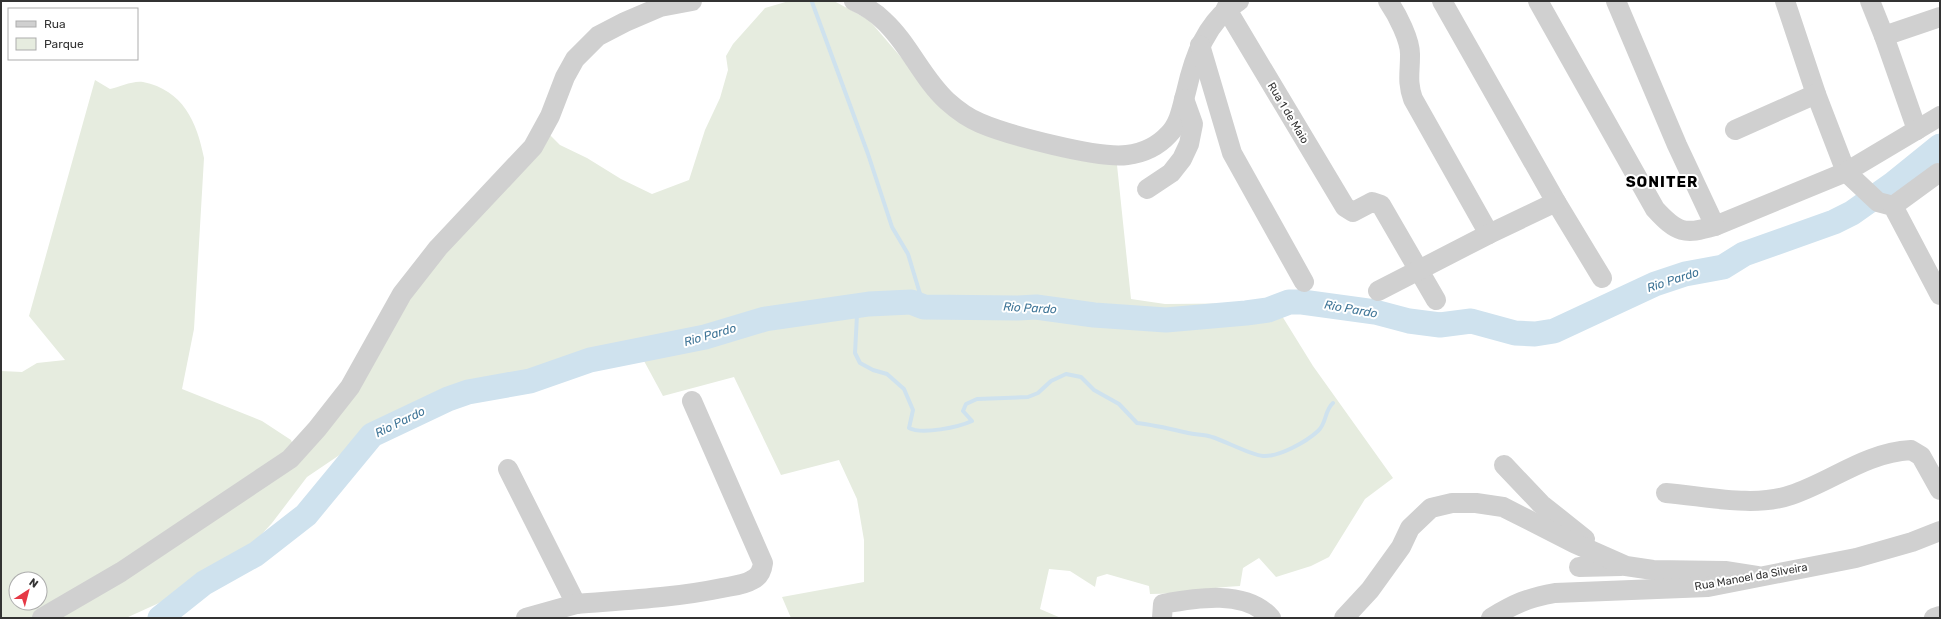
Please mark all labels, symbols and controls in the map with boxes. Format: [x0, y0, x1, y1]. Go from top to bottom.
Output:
legend [8, 8, 138, 60]
text: Rua [44, 17, 66, 31]
text: Parque [44, 37, 84, 51]
street label: Rua 1 de Maio [1265, 80, 1311, 146]
district label: SONITER [1626, 173, 1698, 191]
water label: Rio Pardo [1645, 265, 1701, 295]
water label: Rio Pardo [1323, 297, 1379, 321]
water label: Rio Pardo [1003, 300, 1057, 316]
water label: Rio Pardo [682, 321, 738, 349]
water label: Rio Pardo [373, 404, 427, 440]
street label: Rua Manoel da Silveira [1694, 561, 1808, 593]
north arrow [8, 571, 48, 611]
text: N [27, 576, 41, 591]

